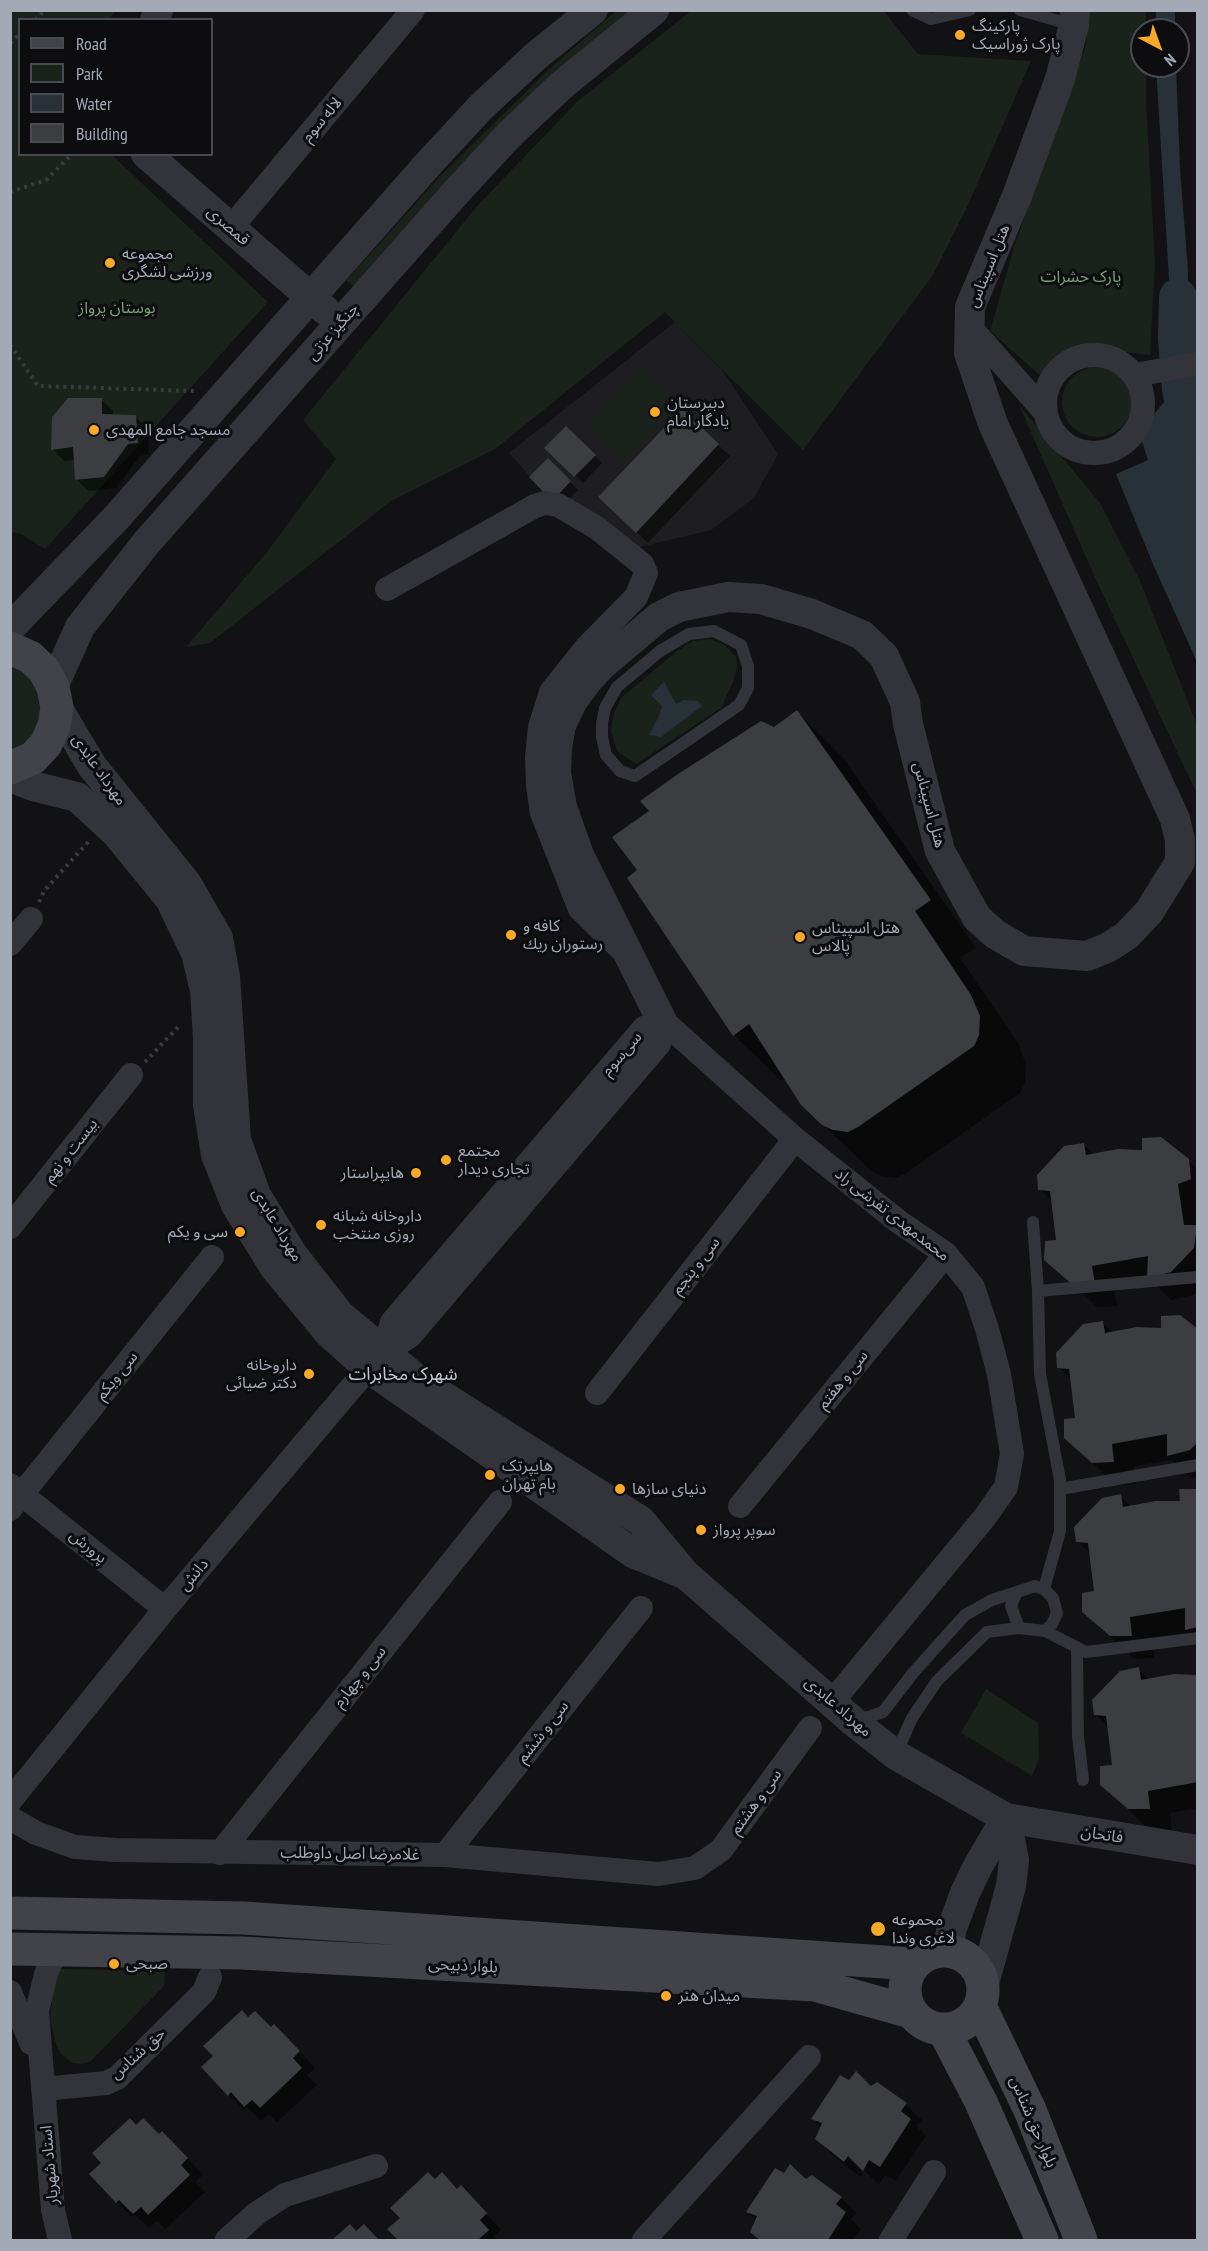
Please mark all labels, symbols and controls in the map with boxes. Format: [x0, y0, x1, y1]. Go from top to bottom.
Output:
place label: پارکینگ پارک ژوراسیک [972, 16, 1061, 54]
legend [18, 18, 213, 156]
north arrow [1130, 18, 1190, 78]
marker: پارکینگ پارک ژوراسیک [953, 28, 967, 42]
text: Road [76, 32, 107, 55]
text: N [1161, 50, 1180, 70]
text: Park [76, 62, 103, 85]
text: Water [76, 92, 112, 115]
street label: لاله سوم [298, 94, 346, 146]
text: Building [76, 122, 128, 145]
street label: قمصری [203, 202, 253, 250]
street label: هتل اسپیناس [964, 222, 1014, 310]
place label: مجموعه ورزشی لشگری [122, 244, 213, 282]
marker: مجموعه ورزشی لشگری [103, 256, 117, 270]
park label: پارک حشرات [1041, 267, 1121, 287]
park label: بوستان پرواز [78, 298, 156, 318]
street label: چنگیز عزتی [303, 300, 363, 364]
place label: دبیرستان یادگار امام [667, 393, 729, 431]
marker: دبیرستان یادگار امام [648, 405, 662, 419]
place label: مسجد جامع المهدی [106, 420, 230, 440]
marker: مسجد جامع المهدی [87, 423, 101, 437]
street label: مهرداد عابدی [67, 731, 131, 809]
street label: هتل اسپیناس [908, 760, 950, 850]
place label: كافه و رستوران ريك [523, 916, 603, 954]
place label: هتل اسپیناس پالاس [812, 918, 900, 956]
marker: كافه و رستوران ريك [504, 928, 518, 942]
marker: هتل اسپیناس پالاس [793, 930, 807, 944]
street label: سی‌سوم [598, 1028, 646, 1080]
street label: بیست و نهم [40, 1115, 102, 1187]
place label: مجتمع تجاری دیدار [458, 1141, 530, 1179]
marker: مجتمع تجاری دیدار [439, 1153, 453, 1167]
place label: هایپراستار [341, 1163, 404, 1183]
street label: محمدمهدی تفرشی راد [831, 1164, 953, 1266]
marker: هایپراستار [409, 1166, 423, 1180]
street label: مهرداد عابدی [248, 1185, 306, 1265]
place label: داروخانه شبانه روزی منتخب [333, 1206, 422, 1244]
marker: داروخانه شبانه روزی منتخب [314, 1218, 328, 1232]
place label: سی و یکم [168, 1222, 228, 1242]
marker: سی و یکم [233, 1225, 247, 1239]
street label: سی و پنجم [668, 1233, 724, 1299]
street label: سی و هفتم [813, 1347, 873, 1413]
street label: سی ویکم [92, 1348, 142, 1404]
place label: داروخانه دکتر ضیائی [226, 1355, 297, 1393]
district label: شهرک مخابرات [348, 1364, 458, 1386]
marker: داروخانه دکتر ضیائی [302, 1367, 316, 1381]
place label: هایپرتک بام تهران [502, 1456, 556, 1494]
marker: هایپرتک بام تهران [483, 1468, 497, 1482]
place label: دنیای سازها [632, 1479, 706, 1499]
marker: دنیای سازها [613, 1482, 627, 1496]
place label: سوپر پرواز [713, 1520, 776, 1540]
marker: سوپر پرواز [694, 1523, 708, 1537]
street label: پرورش [65, 1526, 111, 1568]
street label: دانش [175, 1555, 213, 1595]
street label: سی و چهارم [329, 1642, 391, 1712]
street label: مهرداد عابدی [801, 1673, 875, 1741]
street label: سی و ششم [513, 1697, 573, 1767]
street label: سی و هشتم [726, 1766, 786, 1838]
street label: فاتحان [1080, 1822, 1124, 1848]
street label: غلامرضا اصل داوطلب [280, 1843, 420, 1865]
place label: محموعه لاغری وندا [892, 1910, 955, 1948]
marker: محموعه لاغری وندا [869, 1920, 887, 1938]
place label: صبحی [126, 1954, 168, 1974]
street label: بلوار ذبیحی [428, 1955, 498, 1977]
marker: صبحی [107, 1957, 121, 1971]
place label: میدان هنر [678, 1986, 740, 2006]
marker: میدان هنر [659, 1989, 673, 2003]
street label: حق شناس [106, 2024, 170, 2084]
street label: بلوار حق شناس [1005, 2073, 1061, 2171]
street label: استاد شهریار [37, 2124, 63, 2206]

